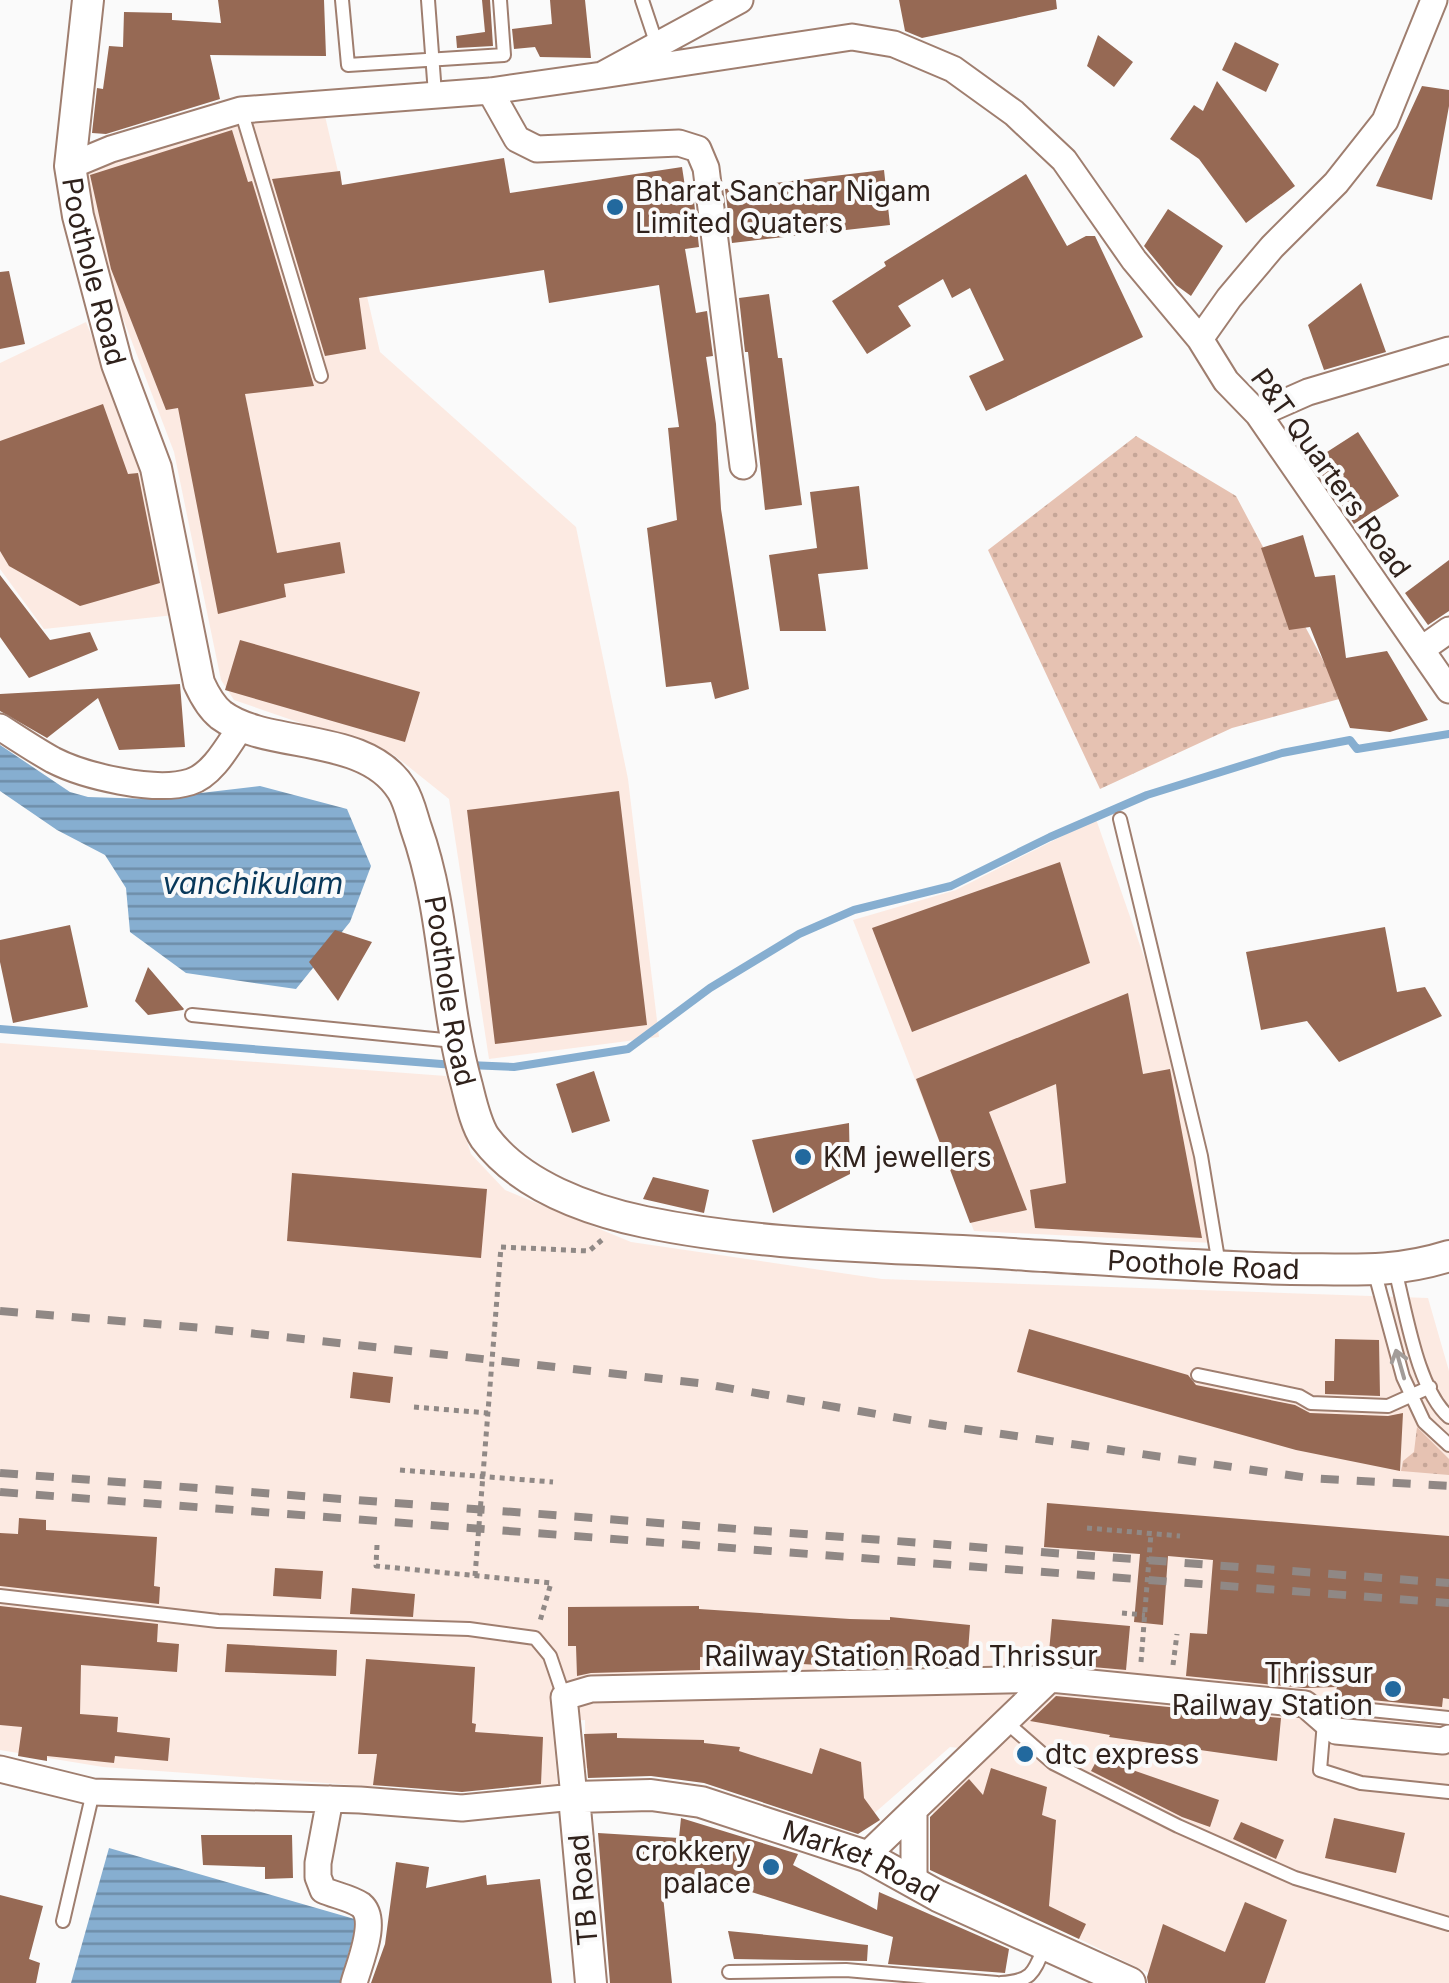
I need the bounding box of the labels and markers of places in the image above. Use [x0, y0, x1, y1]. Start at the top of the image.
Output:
place label: Bharat Sanchar Nigam Limited Quaters [635, 174, 931, 240]
marker: Bharat Sanchar Nigam Limited Quaters [604, 196, 626, 218]
place label: KM jewellers [823, 1140, 992, 1174]
marker: KM jewellers [792, 1146, 814, 1168]
place label: Thrissur Railway Station [1172, 1656, 1373, 1722]
marker: Thrissur Railway Station [1382, 1678, 1404, 1700]
place label: dtc express [1045, 1737, 1199, 1771]
marker: dtc express [1014, 1743, 1036, 1765]
place label: crokkery palace [635, 1834, 751, 1900]
marker: crokkery palace [760, 1856, 782, 1878]

